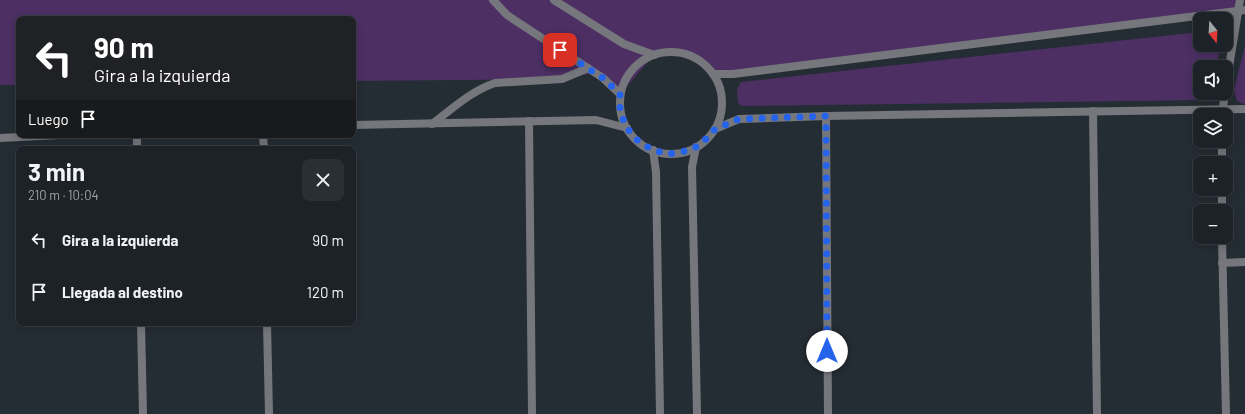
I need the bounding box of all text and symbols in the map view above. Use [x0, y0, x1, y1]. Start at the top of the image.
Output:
north arrow [1193, 12, 1233, 52]
map controls [1193, 12, 1233, 244]
text: 90 m [94, 30, 154, 64]
icon: left [28, 32, 80, 84]
pin [543, 33, 577, 67]
icon: arrive [549, 39, 571, 61]
button: sound [1193, 60, 1233, 100]
text: Gira a la izquierda [94, 64, 231, 86]
icon: arrive [77, 108, 99, 130]
button: layers [1193, 108, 1233, 148]
text: Luego [28, 110, 69, 128]
button: + [1193, 156, 1233, 196]
text: 3 min [28, 157, 85, 186]
button: close [302, 159, 344, 201]
text: 210 m · 10:04 [28, 187, 99, 203]
button: − [1193, 204, 1233, 244]
icon: left [28, 229, 50, 251]
text: Gira a la izquierda [62, 231, 178, 249]
text: 90 m [312, 231, 344, 249]
icon: arrive [28, 281, 50, 303]
text: Llegada al destino [62, 283, 183, 301]
text: 120 m [307, 283, 344, 301]
position arrow [806, 330, 848, 372]

